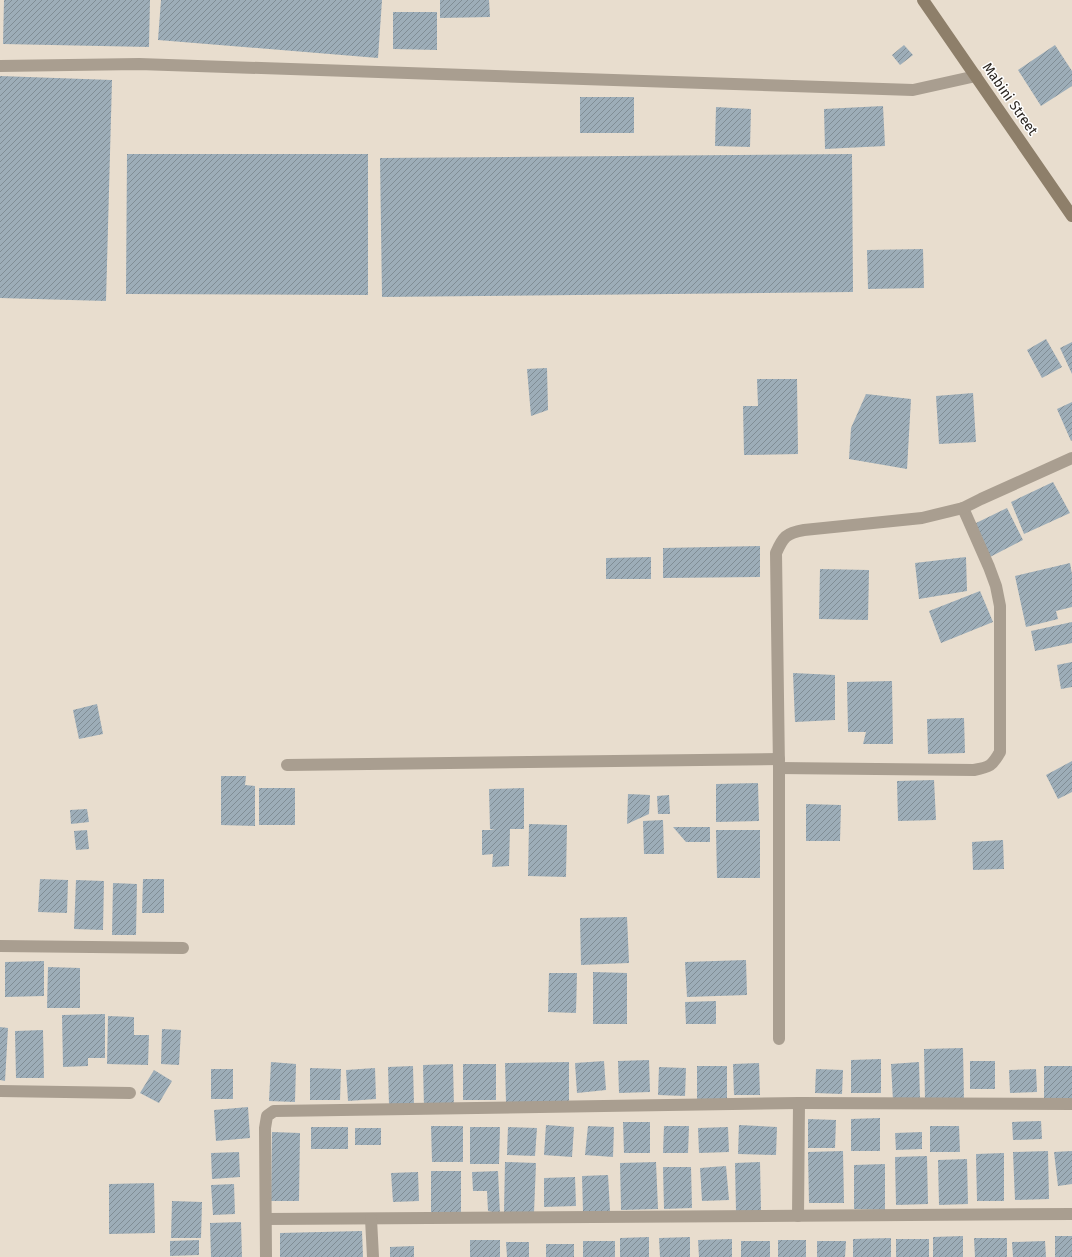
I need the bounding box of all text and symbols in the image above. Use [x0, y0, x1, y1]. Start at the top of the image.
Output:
street label: Mabini Street [979, 59, 1042, 139]

